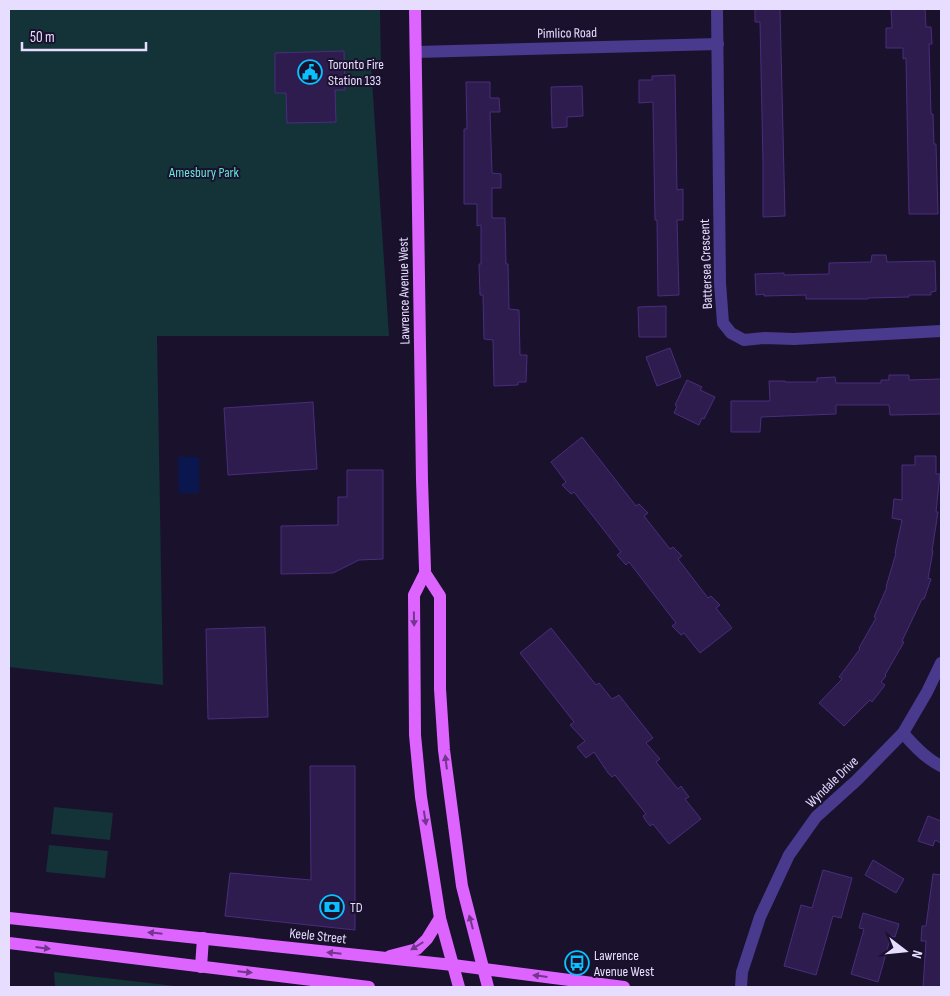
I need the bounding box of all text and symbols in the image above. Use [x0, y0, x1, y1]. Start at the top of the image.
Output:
scale bar [22, 20, 146, 52]
street label: Pimlico Road [537, 24, 597, 42]
text: 50 m [30, 28, 55, 47]
place label: Toronto Fire Station 133 [328, 56, 384, 89]
public building icon: Toronto Fire Station 133 [297, 59, 323, 85]
park label: Amesbury Park [168, 164, 240, 181]
street label: Battersea Crescent [696, 218, 716, 310]
street label: Lawrence Avenue West [395, 237, 413, 345]
one-way arrow [410, 611, 418, 627]
street label: Wyndale Drive [802, 753, 862, 811]
one-way arrow [442, 754, 450, 770]
one-way arrow [421, 810, 429, 826]
bank icon: TD [319, 894, 345, 920]
place label: TD [350, 899, 363, 916]
one-way arrow [467, 915, 475, 930]
street label: Keele Street [289, 925, 347, 947]
north arrow [880, 926, 930, 976]
one-way arrow [147, 929, 163, 937]
one-way arrow [410, 942, 424, 951]
one-way arrow [35, 944, 51, 952]
place label: Lawrence Avenue West [593, 947, 654, 980]
one-way arrow [326, 949, 342, 957]
text: N [908, 949, 926, 960]
bus stop icon: Lawrence Avenue West [564, 950, 590, 976]
one-way arrow [237, 968, 253, 976]
one-way arrow [532, 972, 548, 980]

